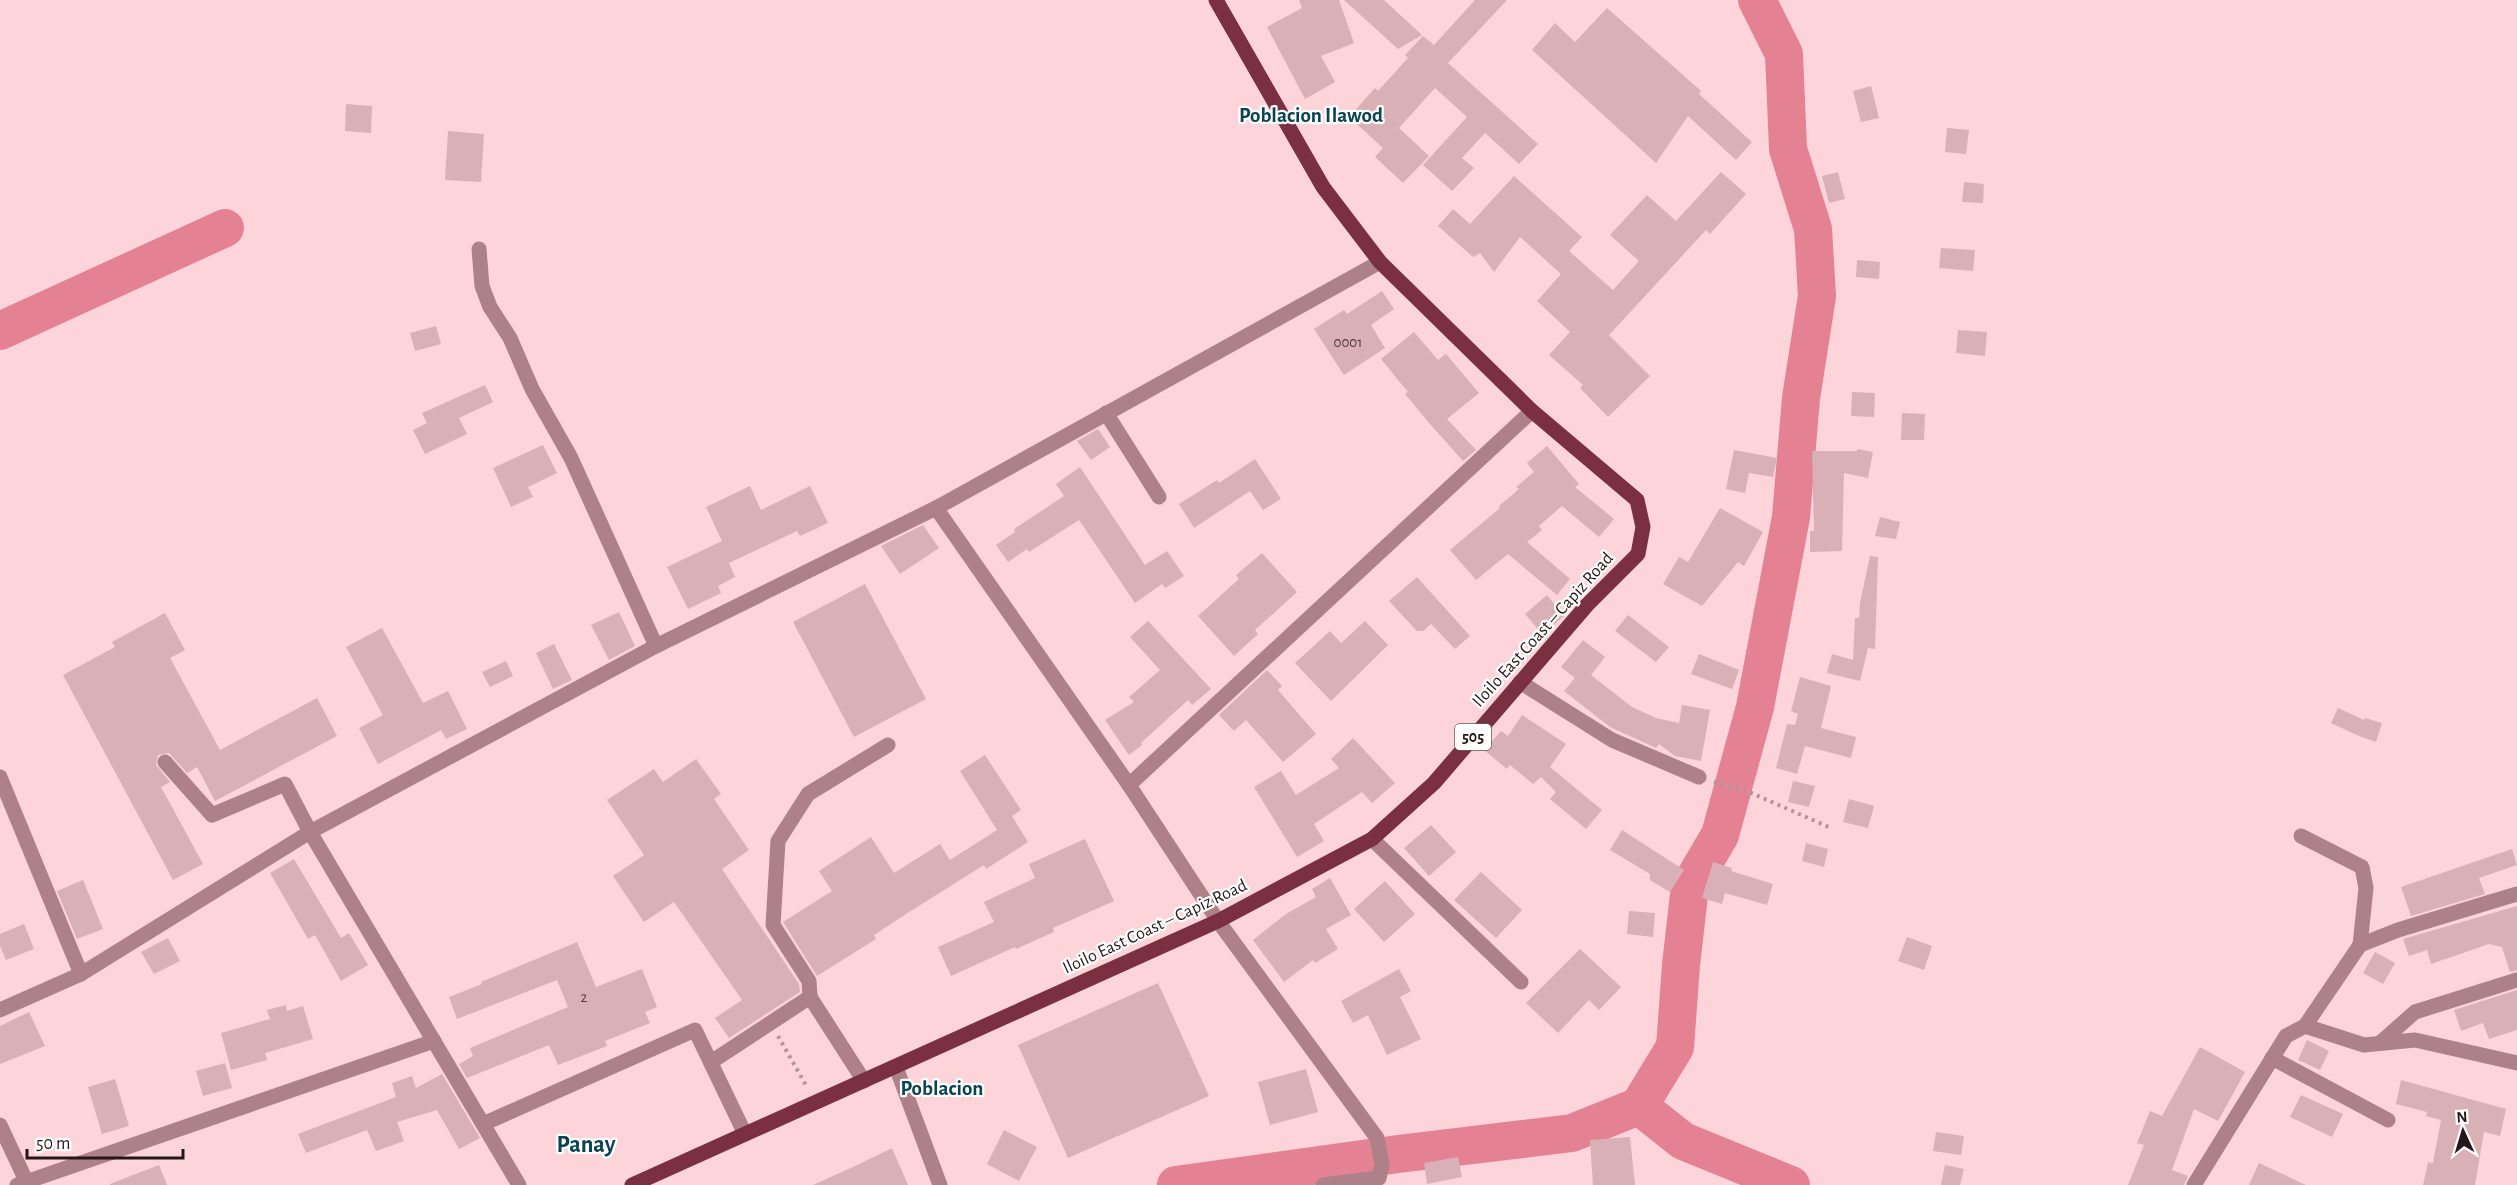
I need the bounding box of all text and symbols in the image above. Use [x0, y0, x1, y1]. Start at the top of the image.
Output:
district label: Poblacion Ilawod [1239, 105, 1383, 126]
house number: 0001 [1334, 335, 1362, 350]
street label: Iloilo East Coast – Capiz Road [1469, 549, 1617, 711]
road number: 505 [1455, 724, 1491, 750]
street label: Iloilo East Coast – Capiz Road [1060, 876, 1250, 978]
house number: 2 [581, 990, 588, 1005]
district label: Poblacion [901, 1078, 983, 1099]
north arrow [2433, 1101, 2493, 1161]
text: N [2456, 1109, 2468, 1125]
scale bar [27, 1122, 183, 1160]
district label: Panay [557, 1133, 616, 1157]
text: 50 m [36, 1135, 70, 1153]

